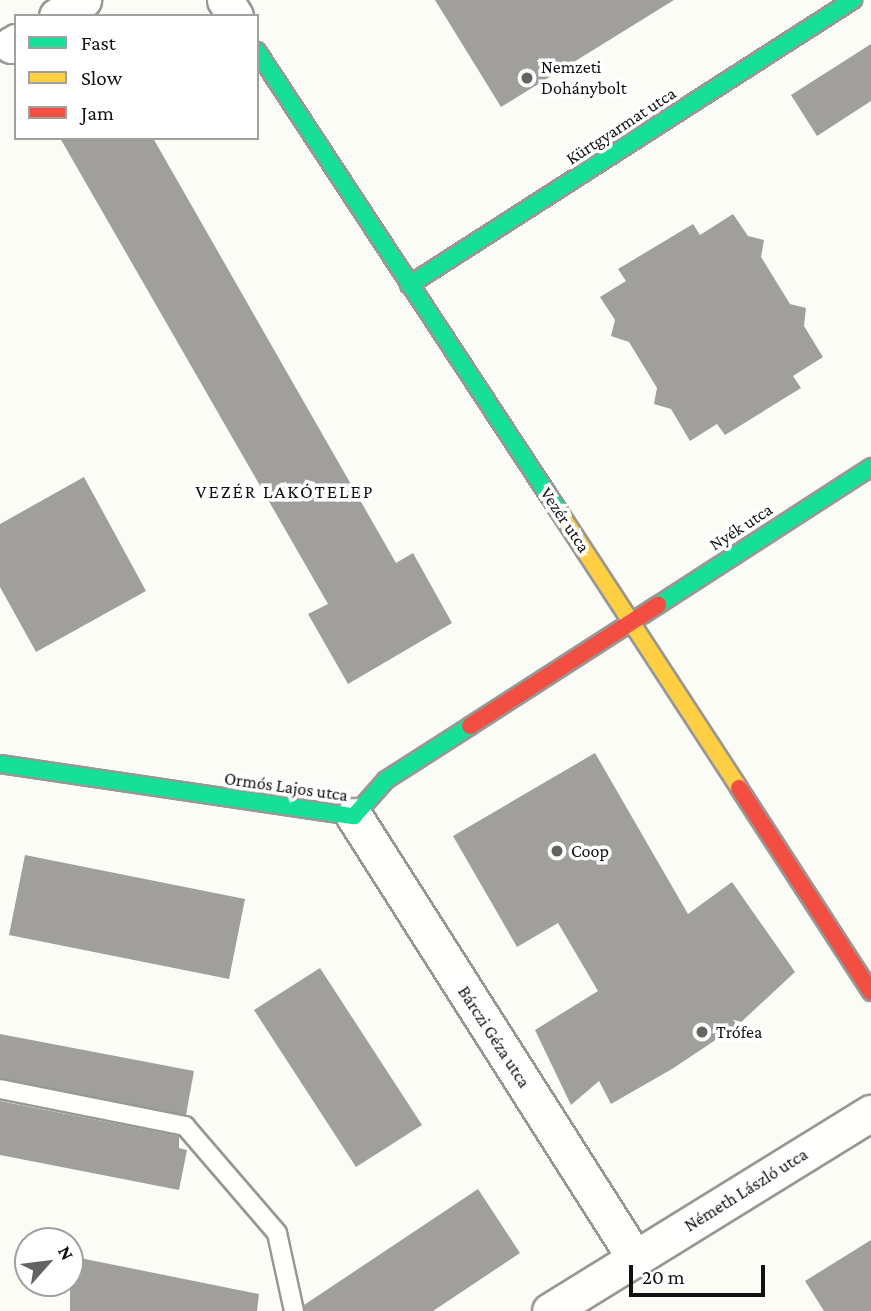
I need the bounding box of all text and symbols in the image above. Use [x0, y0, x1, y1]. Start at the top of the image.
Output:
legend [14, 14, 259, 140]
text: Fast [81, 31, 116, 55]
place label: Nemzeti Dohánybolt [541, 57, 627, 100]
text: Slow [81, 66, 122, 90]
marker: Nemzeti Dohánybolt [519, 70, 535, 86]
street label: Kürtgyarmat utca [562, 82, 680, 170]
text: Jam [81, 101, 114, 125]
district label: VEZÉR LAKÓTELEP [197, 481, 373, 503]
street label: Vezér utca [535, 483, 595, 557]
street label: Nyék utca [705, 499, 777, 555]
street label: Ormós Lajos utca [223, 768, 349, 806]
place label: Coop [571, 840, 609, 862]
marker: Coop [549, 843, 565, 859]
street label: Bárczi Géza utca [453, 982, 535, 1092]
place label: Trófea [716, 1021, 762, 1043]
marker: Trófea [694, 1024, 710, 1040]
street label: Németh László utca [680, 1143, 812, 1237]
north arrow [14, 1227, 84, 1297]
text: N [54, 1242, 79, 1263]
scale bar [633, 1252, 770, 1296]
text: 20 m [642, 1265, 685, 1289]

